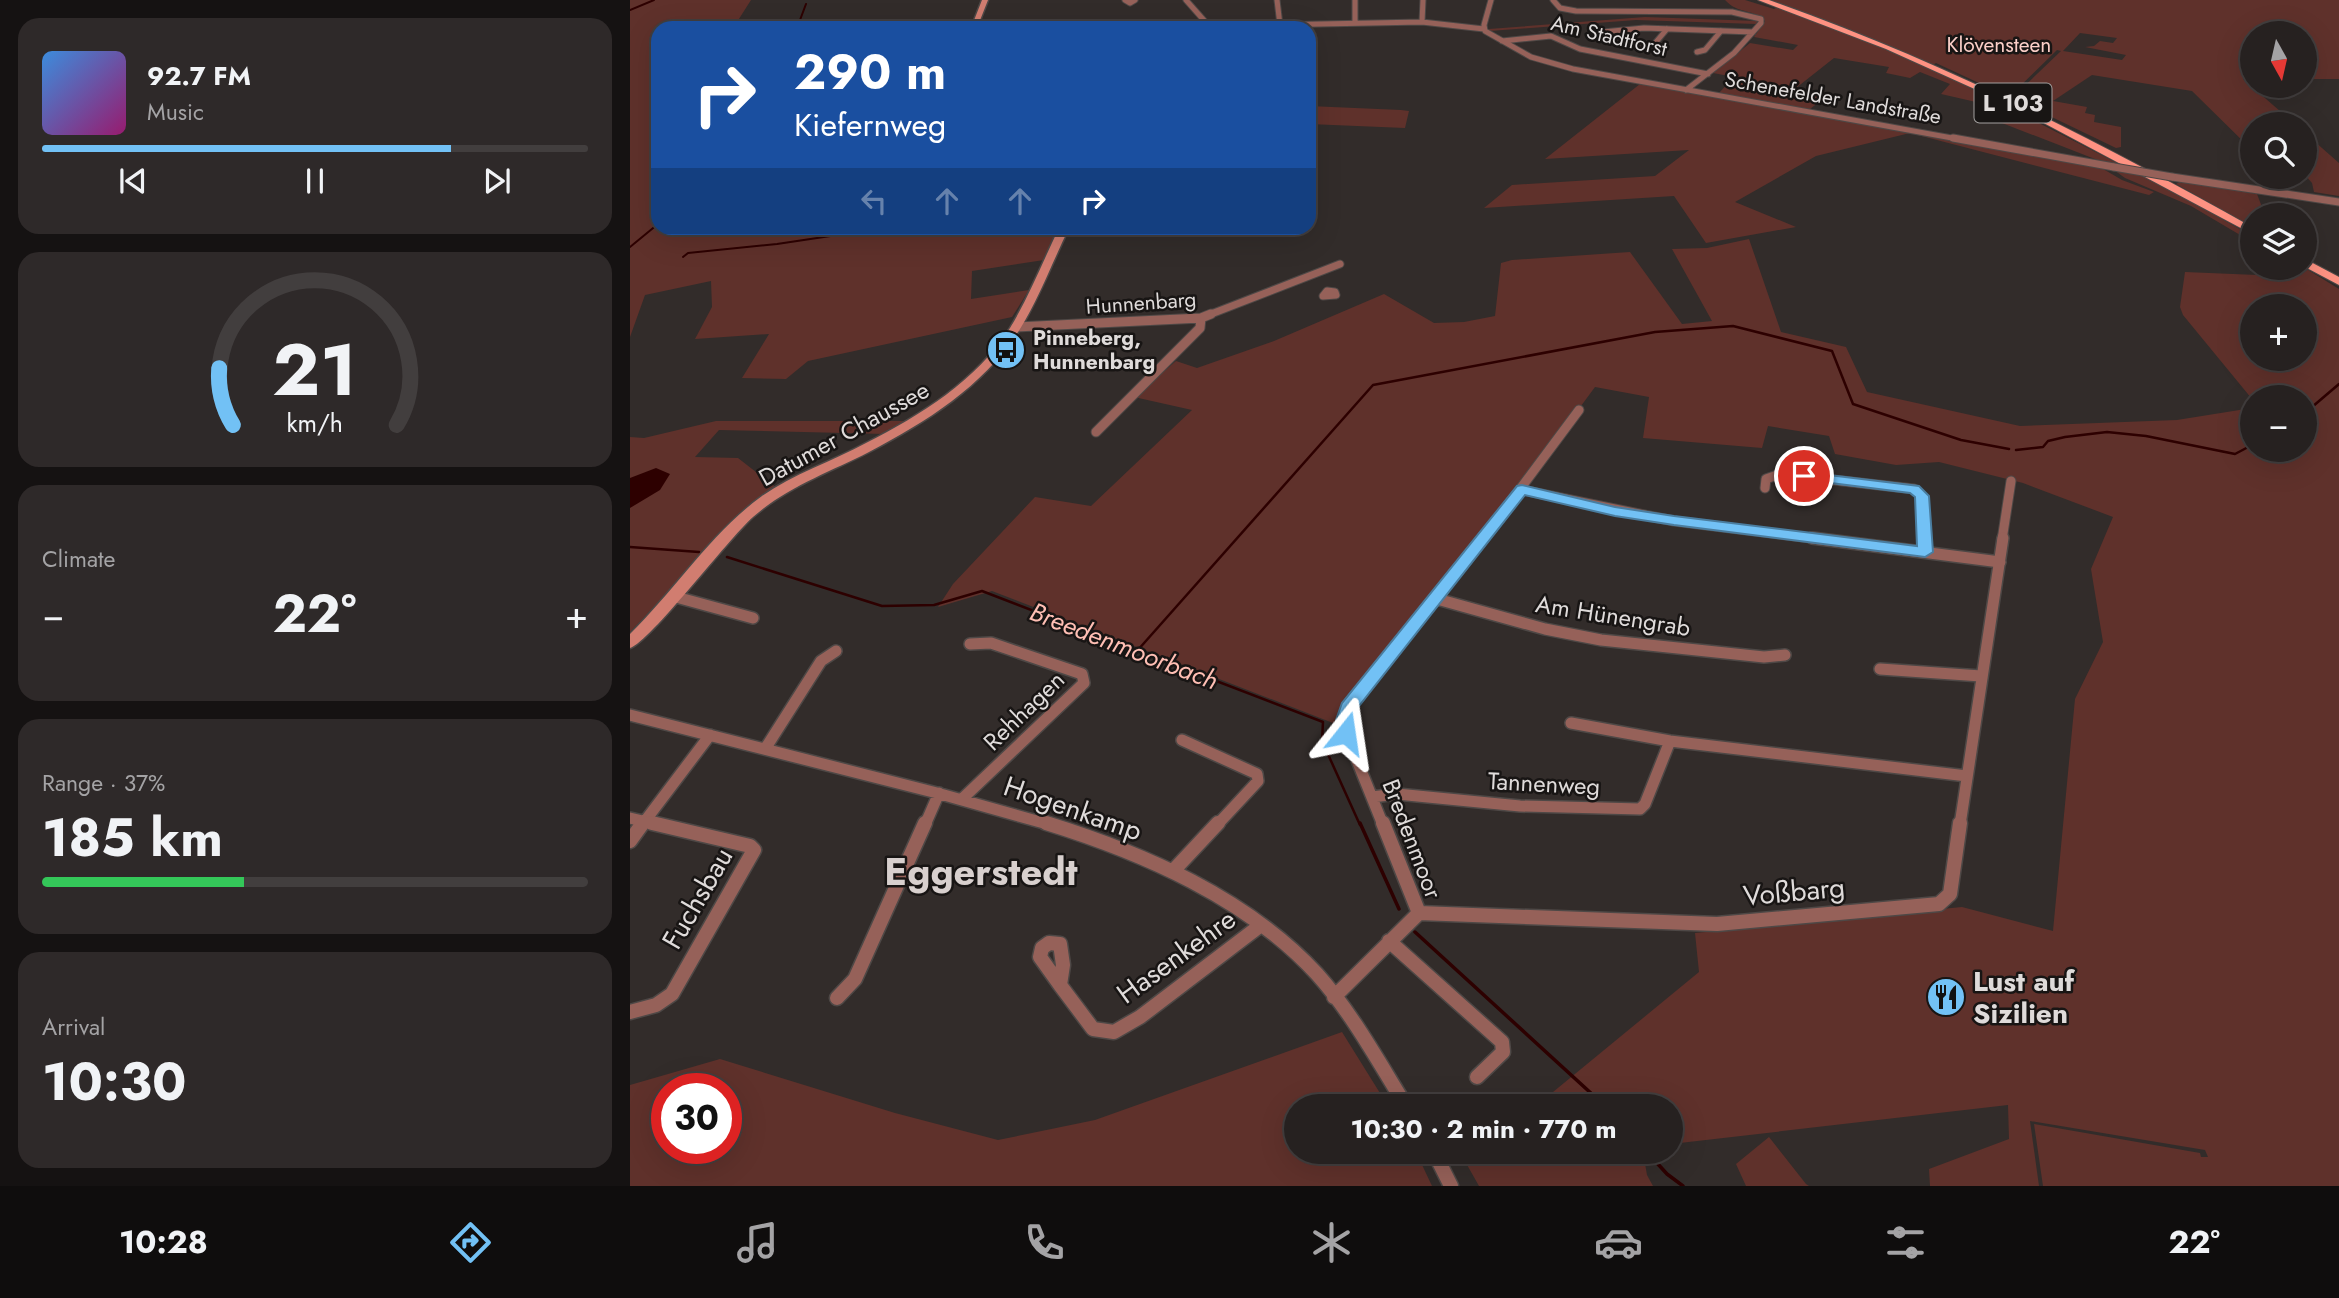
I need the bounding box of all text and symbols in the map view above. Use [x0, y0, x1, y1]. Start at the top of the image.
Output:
street label: Am Stadtforst [1548, 8, 1670, 64]
north arrow [2240, 21, 2317, 98]
map controls [2240, 21, 2317, 462]
park label: Klövensteen [1947, 30, 2051, 60]
text: 290 m [794, 37, 946, 107]
icon: right [679, 49, 770, 140]
text: 92.7 FM [147, 57, 251, 95]
street label: Schenefelder Landstraße [1722, 64, 1944, 132]
road number: L 103 [1974, 83, 2052, 122]
text: Music [147, 95, 204, 129]
text: Kiefernweg [794, 102, 946, 148]
button: search [2240, 112, 2317, 189]
icon: previous [114, 162, 152, 200]
icon: pause [296, 162, 334, 200]
icon: next [478, 162, 516, 200]
icon: left [855, 182, 893, 220]
icon: ahead [928, 182, 966, 220]
icon: ahead [1001, 182, 1039, 220]
icon: right [1074, 182, 1112, 220]
button: layers [2240, 203, 2317, 280]
street label: Hunnenbarg [1085, 284, 1197, 322]
button: + [2240, 294, 2317, 371]
text: 21 [273, 318, 357, 423]
place label: Pinneberg, Hunnenbarg [1033, 323, 1155, 377]
bus stop icon: Pinneberg, Hunnenbarg [985, 329, 1027, 371]
street label: Datumer Chaussee [752, 372, 935, 495]
button: − [2240, 385, 2317, 462]
text: km/h [287, 405, 343, 441]
pin [1774, 446, 1834, 506]
icon: arrive [1785, 457, 1823, 495]
text: Climate [42, 542, 115, 576]
text: 22° [273, 576, 356, 652]
street label: Am Hünengrab [1533, 586, 1693, 645]
text: − [42, 587, 64, 642]
text: + [565, 587, 588, 642]
water label: Breedenmoorbach [1024, 593, 1224, 699]
street label: Rehhagen [975, 663, 1072, 758]
position arrow [1309, 696, 1383, 770]
street label: Tannenweg [1487, 763, 1601, 804]
text: Range · 37% [42, 766, 165, 800]
street label: Hogenkamp [998, 766, 1148, 851]
street label: Bredenmoor [1374, 774, 1452, 904]
text: 185 km [42, 800, 223, 876]
street label: Fuchsbau [652, 840, 743, 957]
district label: Eggerstedt [884, 844, 1078, 899]
street label: Voßbarg [1741, 867, 1847, 916]
street label: Hasenkehre [1108, 899, 1244, 1014]
place label: Lust auf Sizilien [1973, 961, 2076, 1034]
restaurant icon: Lust auf Sizilien [1925, 976, 1967, 1018]
text: Arrival [42, 1010, 105, 1044]
text: 10:30 [42, 1044, 186, 1120]
speed limit sign: 30 [651, 1073, 742, 1164]
text: 10:30 · 2 min · 770 m [1350, 1110, 1617, 1148]
icon: directions [446, 1218, 495, 1267]
icon: music [733, 1218, 782, 1267]
icon: phone [1020, 1218, 1069, 1267]
icon: climate [1307, 1218, 1356, 1267]
icon: car [1594, 1218, 1643, 1267]
icon: filters [1881, 1218, 1930, 1267]
text: 10:28 [119, 1219, 208, 1265]
text: 22° [2168, 1219, 2220, 1265]

